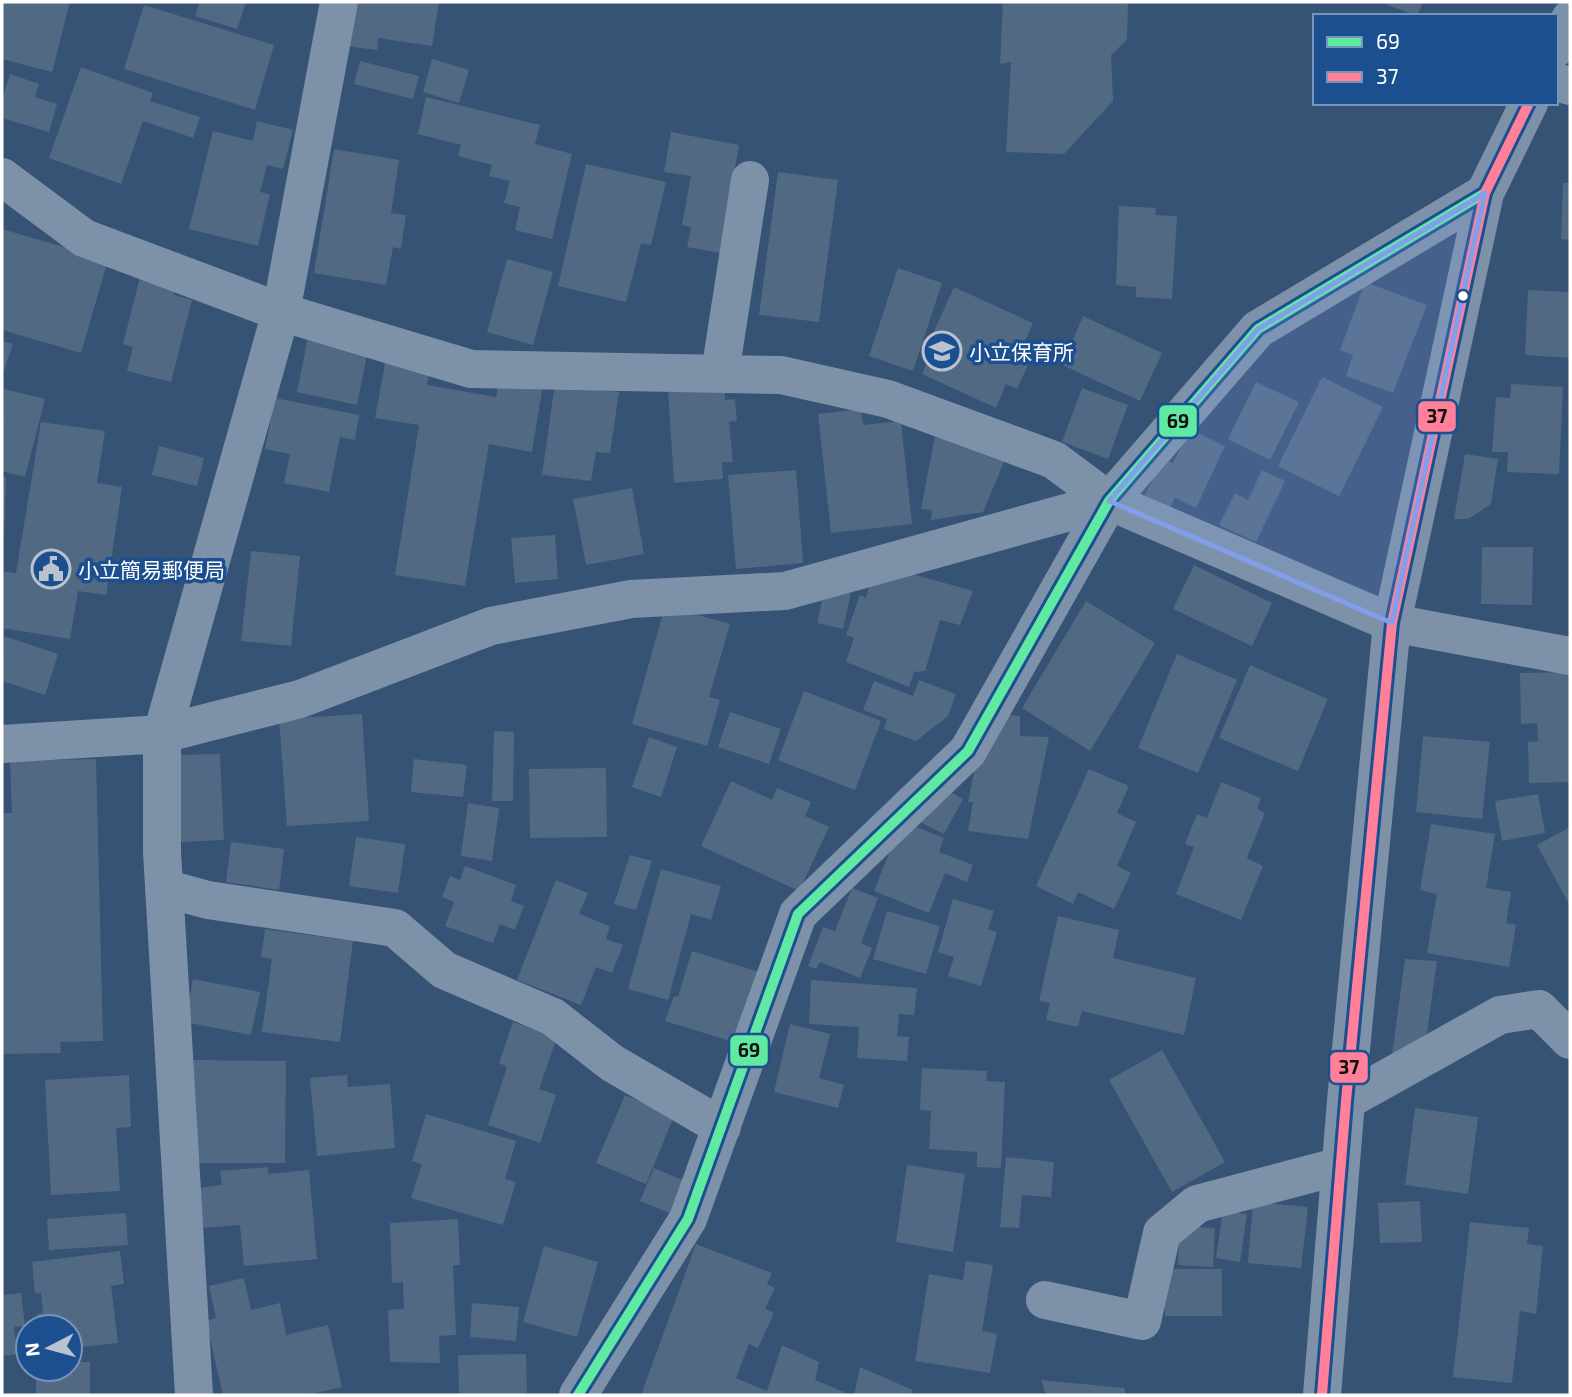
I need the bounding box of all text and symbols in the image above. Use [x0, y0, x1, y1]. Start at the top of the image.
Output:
legend [1313, 14, 1558, 105]
text: 69 [1376, 28, 1400, 53]
text: 37 [1376, 63, 1399, 88]
unlabelled marker [1456, 289, 1470, 303]
school or university icon: 小立保育所 [921, 330, 963, 372]
place label: 小立保育所 [969, 339, 1074, 364]
line badge: 37 [1417, 400, 1457, 433]
line badge: 69 [1158, 404, 1198, 438]
text: 37 [1427, 404, 1447, 427]
text: 69 [1167, 409, 1189, 432]
public building icon: 小立簡易郵便局 [30, 548, 72, 590]
place label: 小立簡易郵便局 [78, 557, 225, 582]
line badge: 69 [729, 1034, 769, 1067]
text: 69 [738, 1038, 760, 1061]
line badge: 37 [1329, 1051, 1369, 1084]
text: 37 [1339, 1055, 1359, 1078]
north arrow [14, 1313, 84, 1383]
text: N [19, 1342, 44, 1358]

